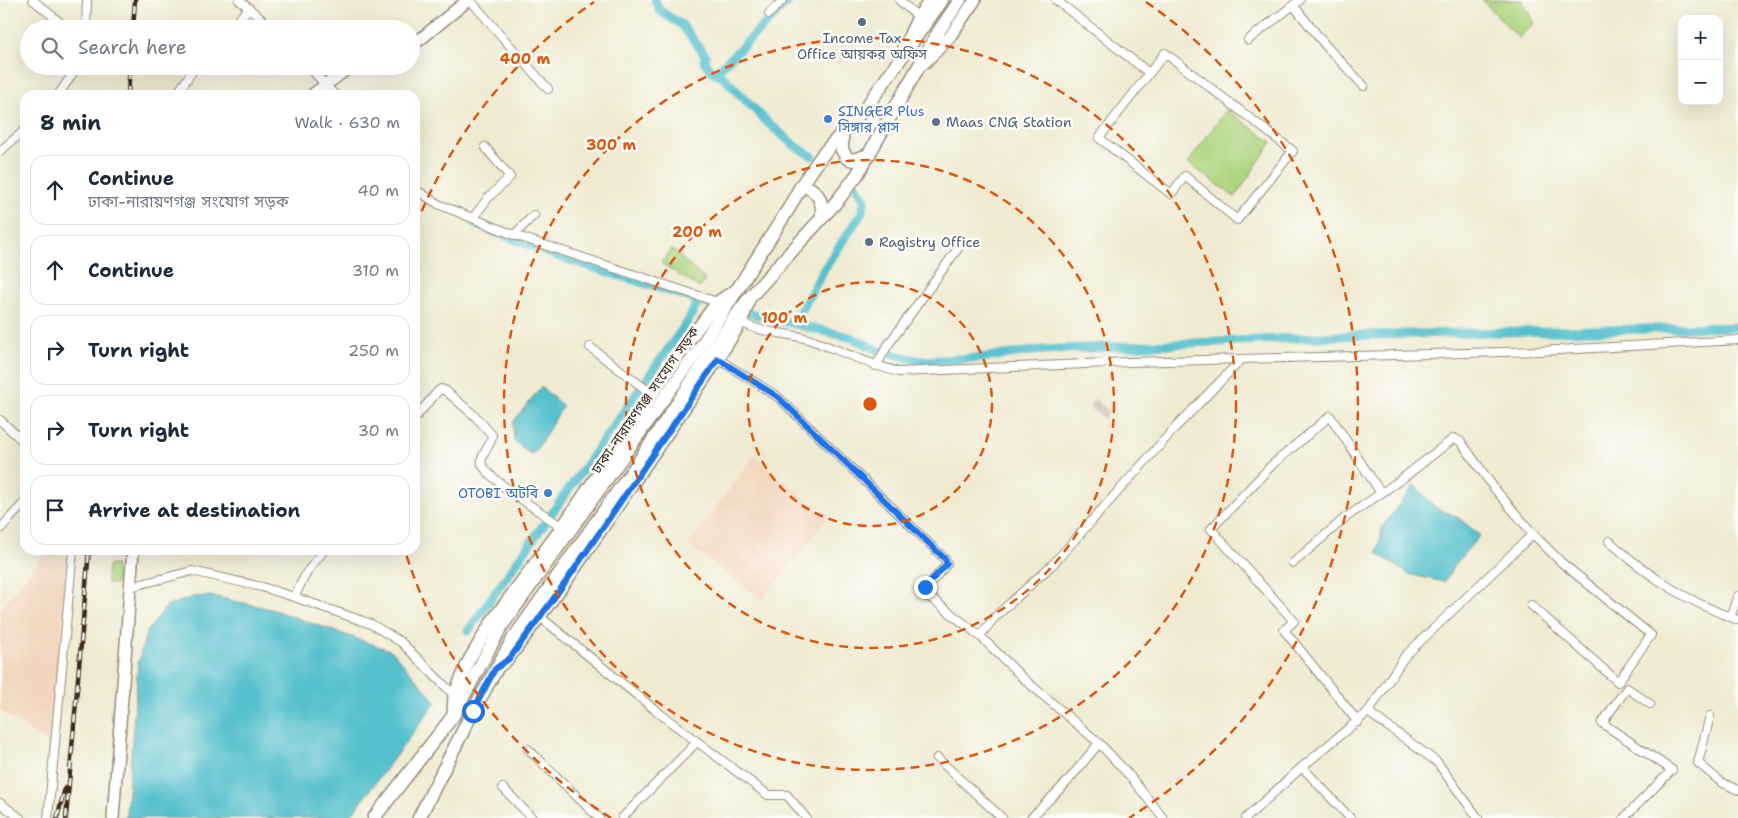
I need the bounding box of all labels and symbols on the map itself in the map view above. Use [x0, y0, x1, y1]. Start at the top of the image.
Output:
marker: Income Tax Office আয়কর অফিস [856, 16, 868, 28]
place label: Income Tax Office আয়কর অফিস [797, 29, 927, 63]
text: 400 m [500, 49, 550, 69]
place label: SINGER Plus সিঙ্গার প্লাস [837, 102, 925, 136]
marker: SINGER Plus সিঙ্গার প্লাস [822, 113, 834, 125]
place label: Maas CNG Station [946, 113, 1072, 131]
marker: Maas CNG Station [930, 116, 942, 128]
text: 300 m [586, 135, 636, 155]
text: 200 m [672, 222, 722, 242]
place label: Ragistry Office [879, 233, 980, 251]
marker: Ragistry Office [863, 236, 875, 248]
text: 100 m [761, 308, 807, 328]
street label: ঢাকা-নারায়ণগঞ্জ সংযোগ সড়ক [587, 322, 703, 478]
centre of rings [861, 395, 879, 413]
place label: OTOBI অটবি [458, 484, 539, 502]
marker: OTOBI অটবি [542, 487, 554, 499]
route end [914, 576, 937, 599]
route start [462, 700, 485, 723]

